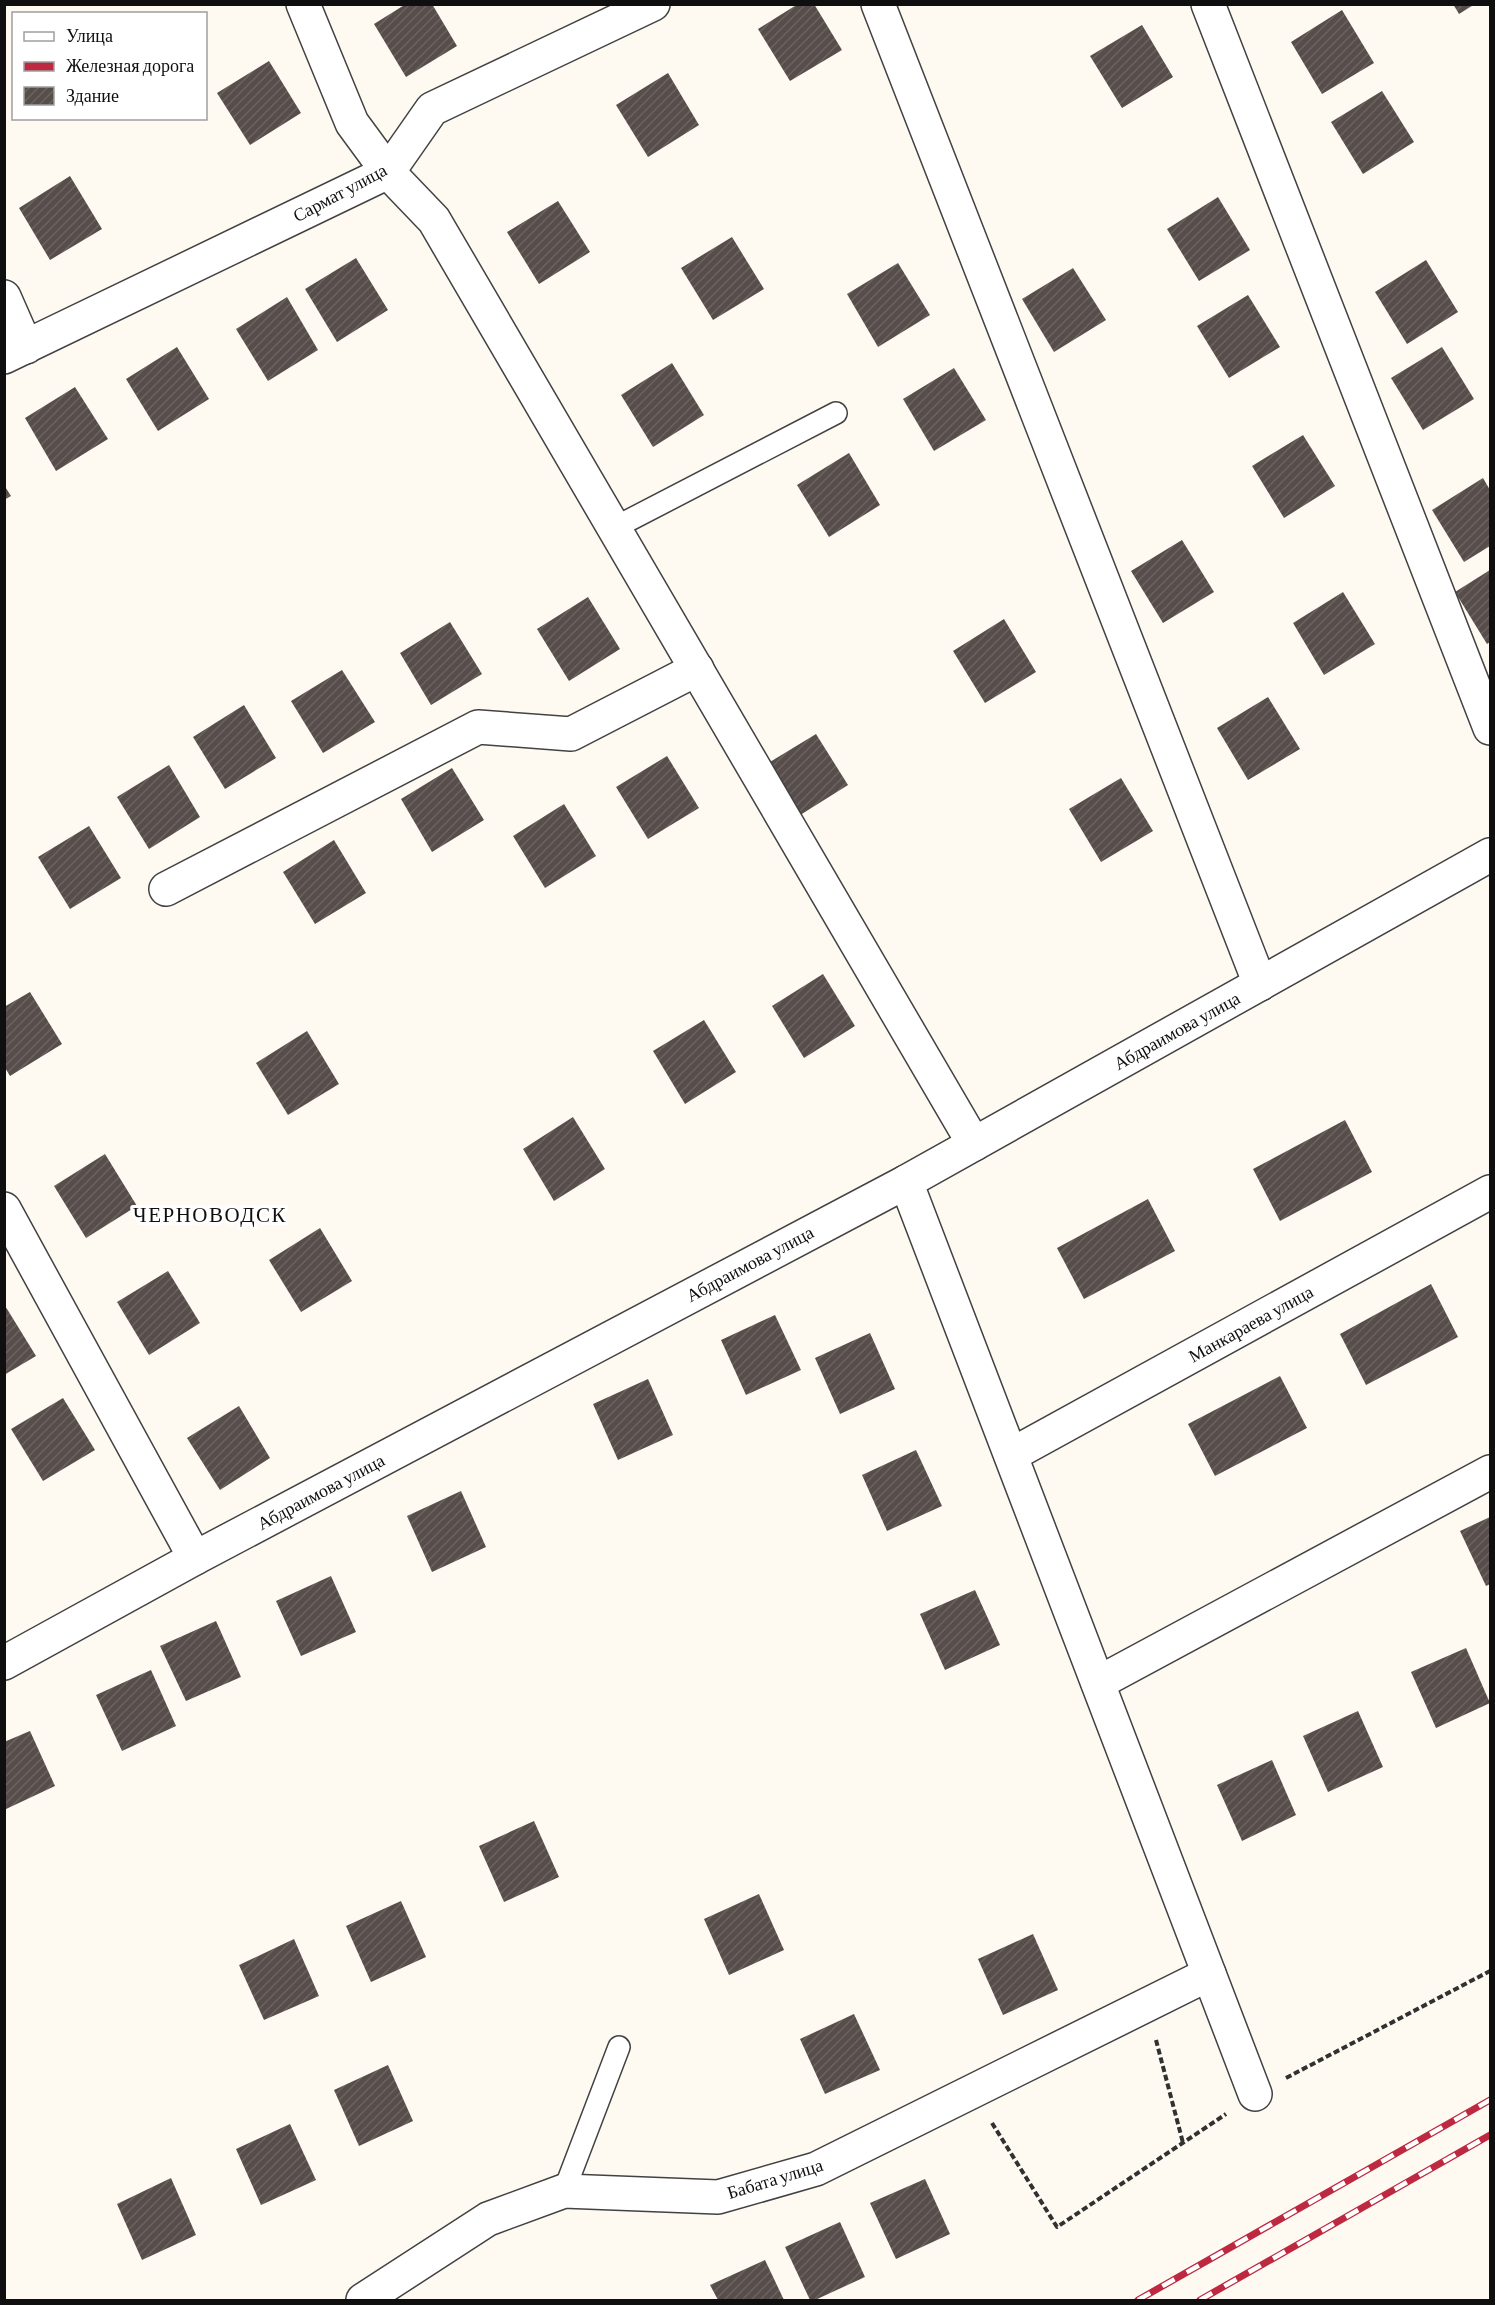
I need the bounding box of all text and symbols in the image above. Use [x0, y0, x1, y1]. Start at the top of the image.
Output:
legend [12, 12, 207, 120]
text: Улица [66, 26, 113, 46]
text: Железная дорога [66, 56, 194, 76]
text: Здание [66, 86, 119, 106]
street label: Сармат улица [290, 160, 390, 226]
street label: Абдраимова улица [1110, 988, 1244, 1074]
district label: ЧЕРНОВОДСК [133, 1203, 287, 1227]
street label: Абдраимова улица [683, 1222, 817, 1306]
street label: Манкараева улица [1185, 1282, 1317, 1366]
street label: Абдраимова улица [254, 1450, 388, 1534]
street label: Бабата улица [725, 2155, 825, 2203]

